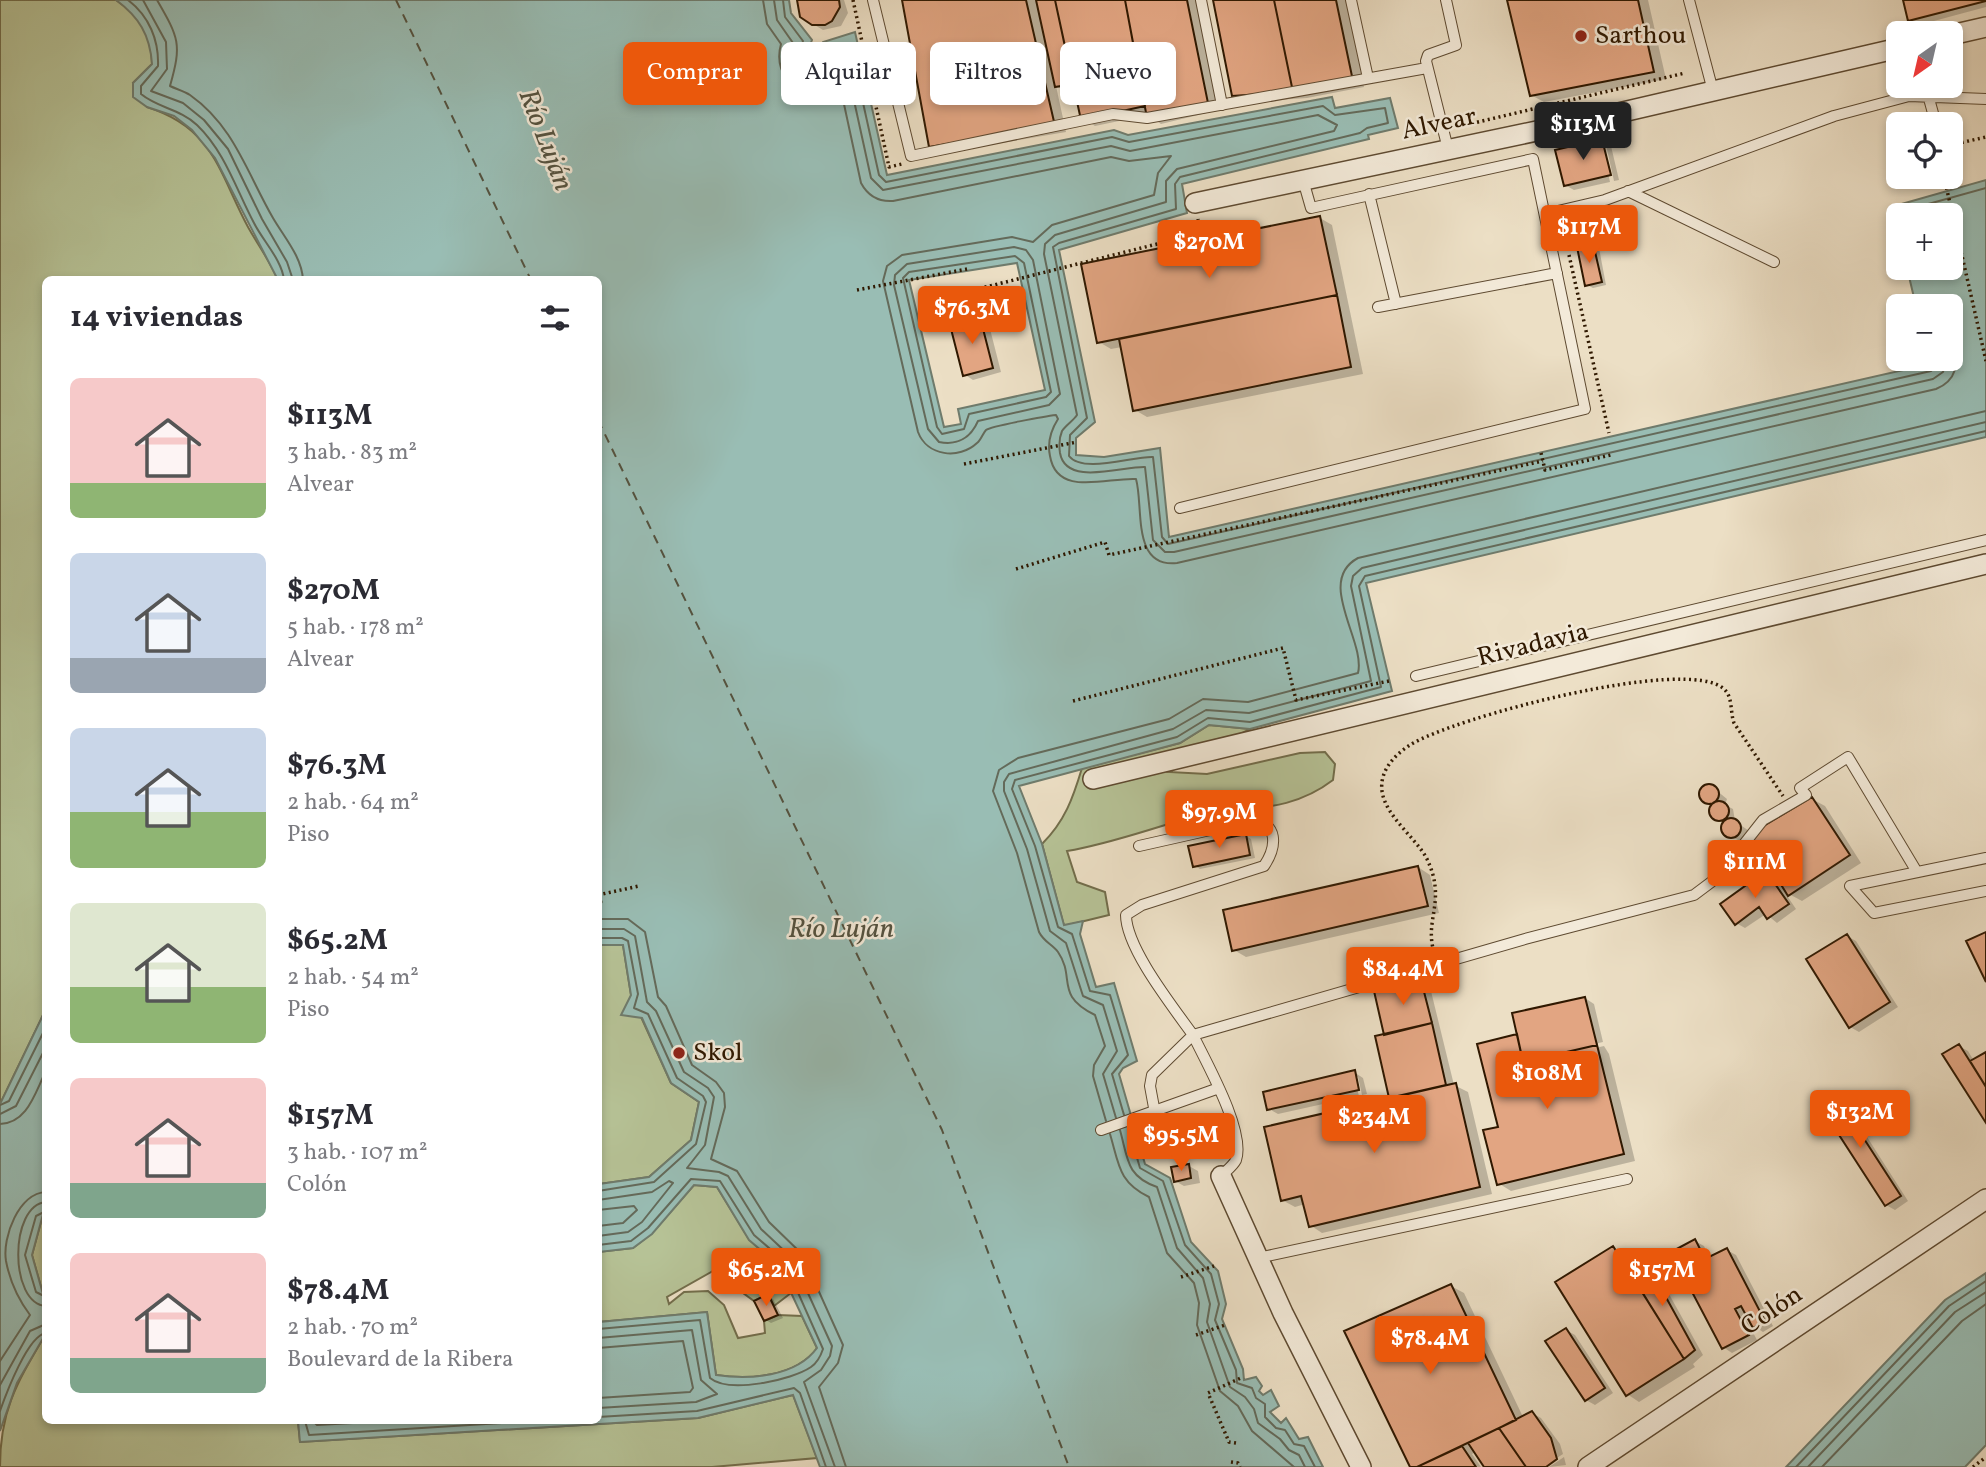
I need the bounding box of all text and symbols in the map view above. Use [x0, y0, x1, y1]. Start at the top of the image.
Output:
place label: Sarthou [1595, 18, 1686, 54]
north arrow [1886, 21, 1964, 98]
map controls [1886, 21, 1963, 371]
marker: Sarthou [1573, 28, 1589, 44]
chip: Comprar [623, 42, 767, 105]
chip: Alquilar [781, 42, 916, 105]
chip: Filtros [930, 42, 1046, 105]
chip: Nuevo [1060, 42, 1176, 105]
water label: Río Luján [508, 83, 582, 197]
street label: Alvear [1398, 99, 1480, 149]
pin: $113M [1534, 102, 1632, 162]
text: $113M [1550, 109, 1616, 141]
button: locate [1886, 112, 1963, 189]
button: + [1886, 203, 1963, 280]
pin: $117M [1540, 205, 1638, 265]
text: $117M [1557, 212, 1621, 244]
pin: $270M [1160, 220, 1258, 280]
text: $270M [1173, 227, 1245, 259]
pin: $76.3M [915, 286, 1029, 346]
text: $76.3M [934, 293, 1010, 325]
button: − [1886, 294, 1963, 371]
text: 14 viviendas [70, 297, 243, 339]
icon: filters [536, 299, 574, 337]
text: $113M [287, 395, 372, 437]
icon: home [126, 406, 210, 490]
text: 3 hab. · 83 m² [287, 437, 417, 469]
text: Alvear [287, 469, 354, 501]
text: $270M [287, 570, 380, 612]
icon: home [126, 581, 210, 665]
text: 5 hab. · 178 m² [287, 612, 424, 644]
street label: Rivadavia [1474, 614, 1592, 676]
text: Alvear [287, 644, 354, 676]
text: $76.3M [287, 745, 386, 787]
icon: home [126, 756, 210, 840]
text: 2 hab. · 64 m² [287, 787, 419, 819]
pin: $97.9M [1162, 790, 1276, 850]
text: $97.9M [1181, 797, 1257, 829]
text: Piso [287, 819, 329, 851]
pin: $111M [1706, 841, 1804, 900]
text: $111M [1724, 847, 1786, 879]
water label: Río Luján [788, 910, 894, 949]
text: $65.2M [287, 920, 388, 962]
icon: home [126, 931, 210, 1015]
pin: $84.4M [1346, 948, 1460, 1007]
text: $84.4M [1362, 954, 1444, 986]
text: 2 hab. · 54 m² [287, 962, 419, 994]
text: Piso [287, 994, 329, 1026]
place label: Skol [693, 1035, 742, 1071]
marker: Skol [671, 1045, 687, 1061]
pin: $108M [1498, 1052, 1596, 1111]
text: $108M [1511, 1058, 1583, 1090]
pin: $132M [1811, 1090, 1909, 1150]
text: $157M [287, 1095, 374, 1137]
pin: $234M [1325, 1096, 1423, 1155]
text: $132M [1826, 1097, 1894, 1129]
text: $234M [1338, 1102, 1410, 1134]
icon: home [126, 1106, 210, 1190]
pin: $95.5M [1124, 1114, 1238, 1173]
text: $95.5M [1143, 1120, 1219, 1152]
text: 3 hab. · 107 m² [287, 1137, 427, 1169]
text: Colón [287, 1169, 347, 1201]
pin: $65.2M [709, 1248, 823, 1308]
pin: $157M [1613, 1248, 1711, 1308]
text: $65.2M [727, 1255, 805, 1287]
text: $157M [1629, 1255, 1695, 1287]
text: $78.4M [287, 1270, 389, 1312]
street label: Colón [1734, 1277, 1810, 1345]
icon: home [126, 1281, 210, 1365]
text: 2 hab. · 70 m² [287, 1312, 418, 1344]
pin: $78.4M [1373, 1316, 1487, 1376]
text: $78.4M [1391, 1323, 1469, 1355]
text: Boulevard de la Ribera [287, 1344, 514, 1376]

